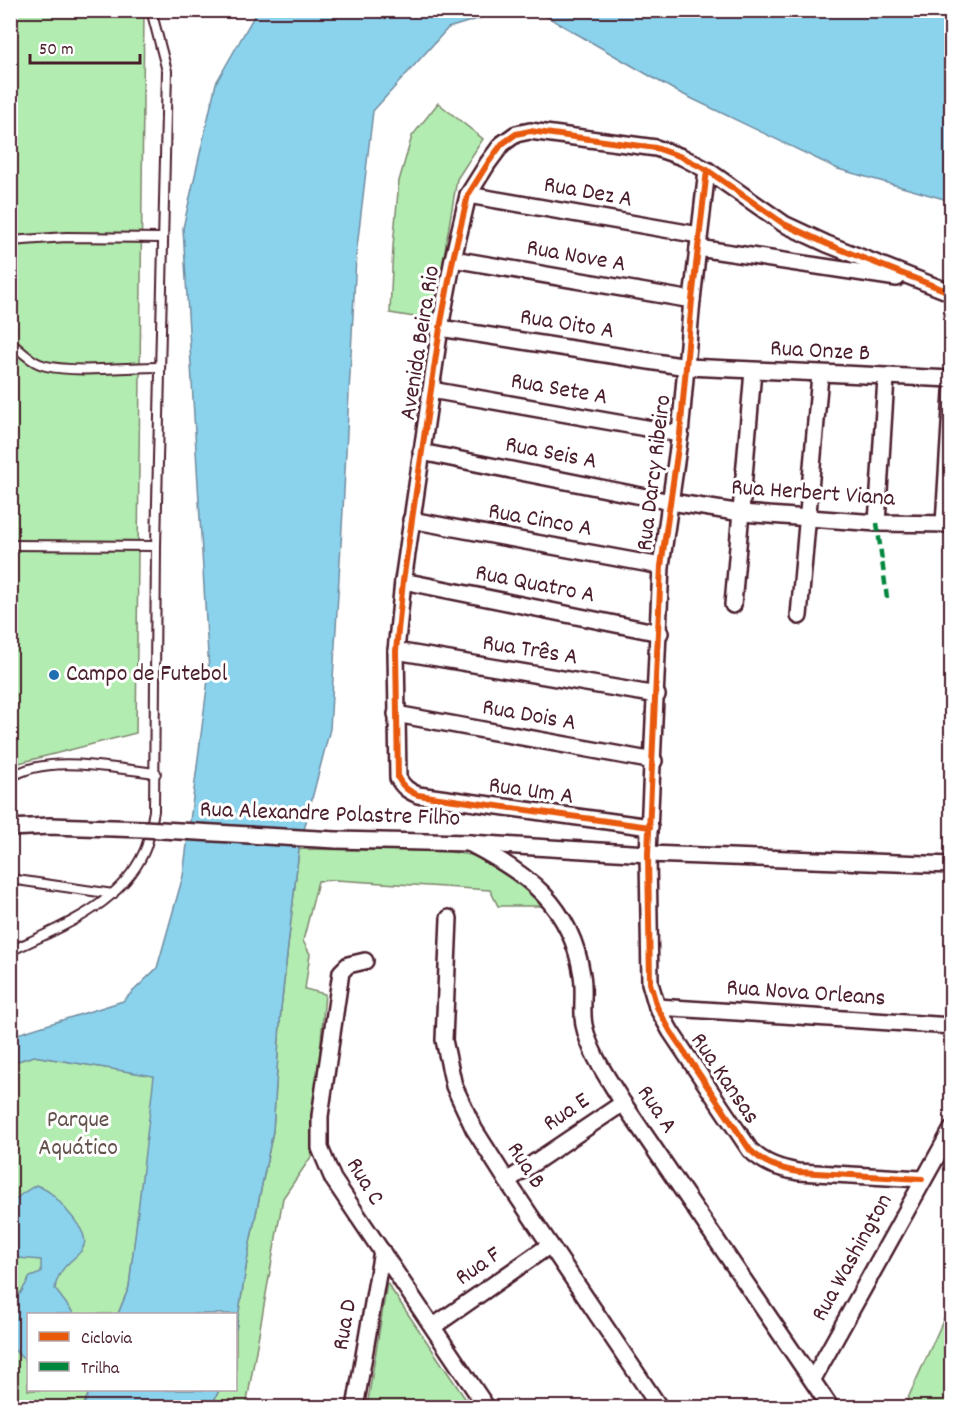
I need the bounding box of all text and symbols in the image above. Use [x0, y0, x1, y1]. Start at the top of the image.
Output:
scale bar [30, 27, 140, 65]
text: 50 m [39, 38, 74, 63]
street label: Rua Dez A [541, 168, 635, 218]
street label: Rua Nove A [524, 232, 628, 282]
street label: Avenida Beira Rio [392, 263, 450, 423]
street label: Rua Oito A [517, 301, 617, 349]
street label: Rua Onze B [769, 332, 871, 372]
street label: Rua Sete A [508, 365, 610, 415]
street label: Rua Darcy Ribeiro [629, 393, 681, 553]
street label: Rua Seis A [502, 428, 600, 480]
street label: Rua Herbert Viana [730, 471, 897, 517]
street label: Rua Cinco A [485, 495, 595, 547]
street label: Rua Quatro A [472, 557, 598, 613]
street label: Rua Três A [480, 627, 580, 675]
place label: Campo de Futebol [66, 658, 228, 692]
marker: Campo de Futebol [47, 668, 61, 682]
street label: Rua Dois A [479, 691, 579, 741]
street label: Rua Um A [486, 769, 576, 815]
street label: Rua Alexandre Polastre Filho [199, 793, 461, 837]
street label: Rua Nova Orleans [725, 971, 887, 1017]
street label: Rua Kansas [681, 1027, 767, 1131]
street label: Rua A [627, 1079, 685, 1141]
street label: Rua E [537, 1085, 597, 1141]
park label: Parque Aquático [38, 1104, 118, 1166]
street label: Rua B [497, 1136, 553, 1196]
street label: Rua C [336, 1152, 392, 1213]
street label: Rua Washington [804, 1188, 902, 1328]
street label: Rua F [449, 1239, 509, 1295]
street label: Rua D [325, 1297, 367, 1353]
legend [27, 1313, 237, 1391]
text: Ciclovia [81, 1327, 133, 1352]
text: Trilha [81, 1357, 120, 1382]

